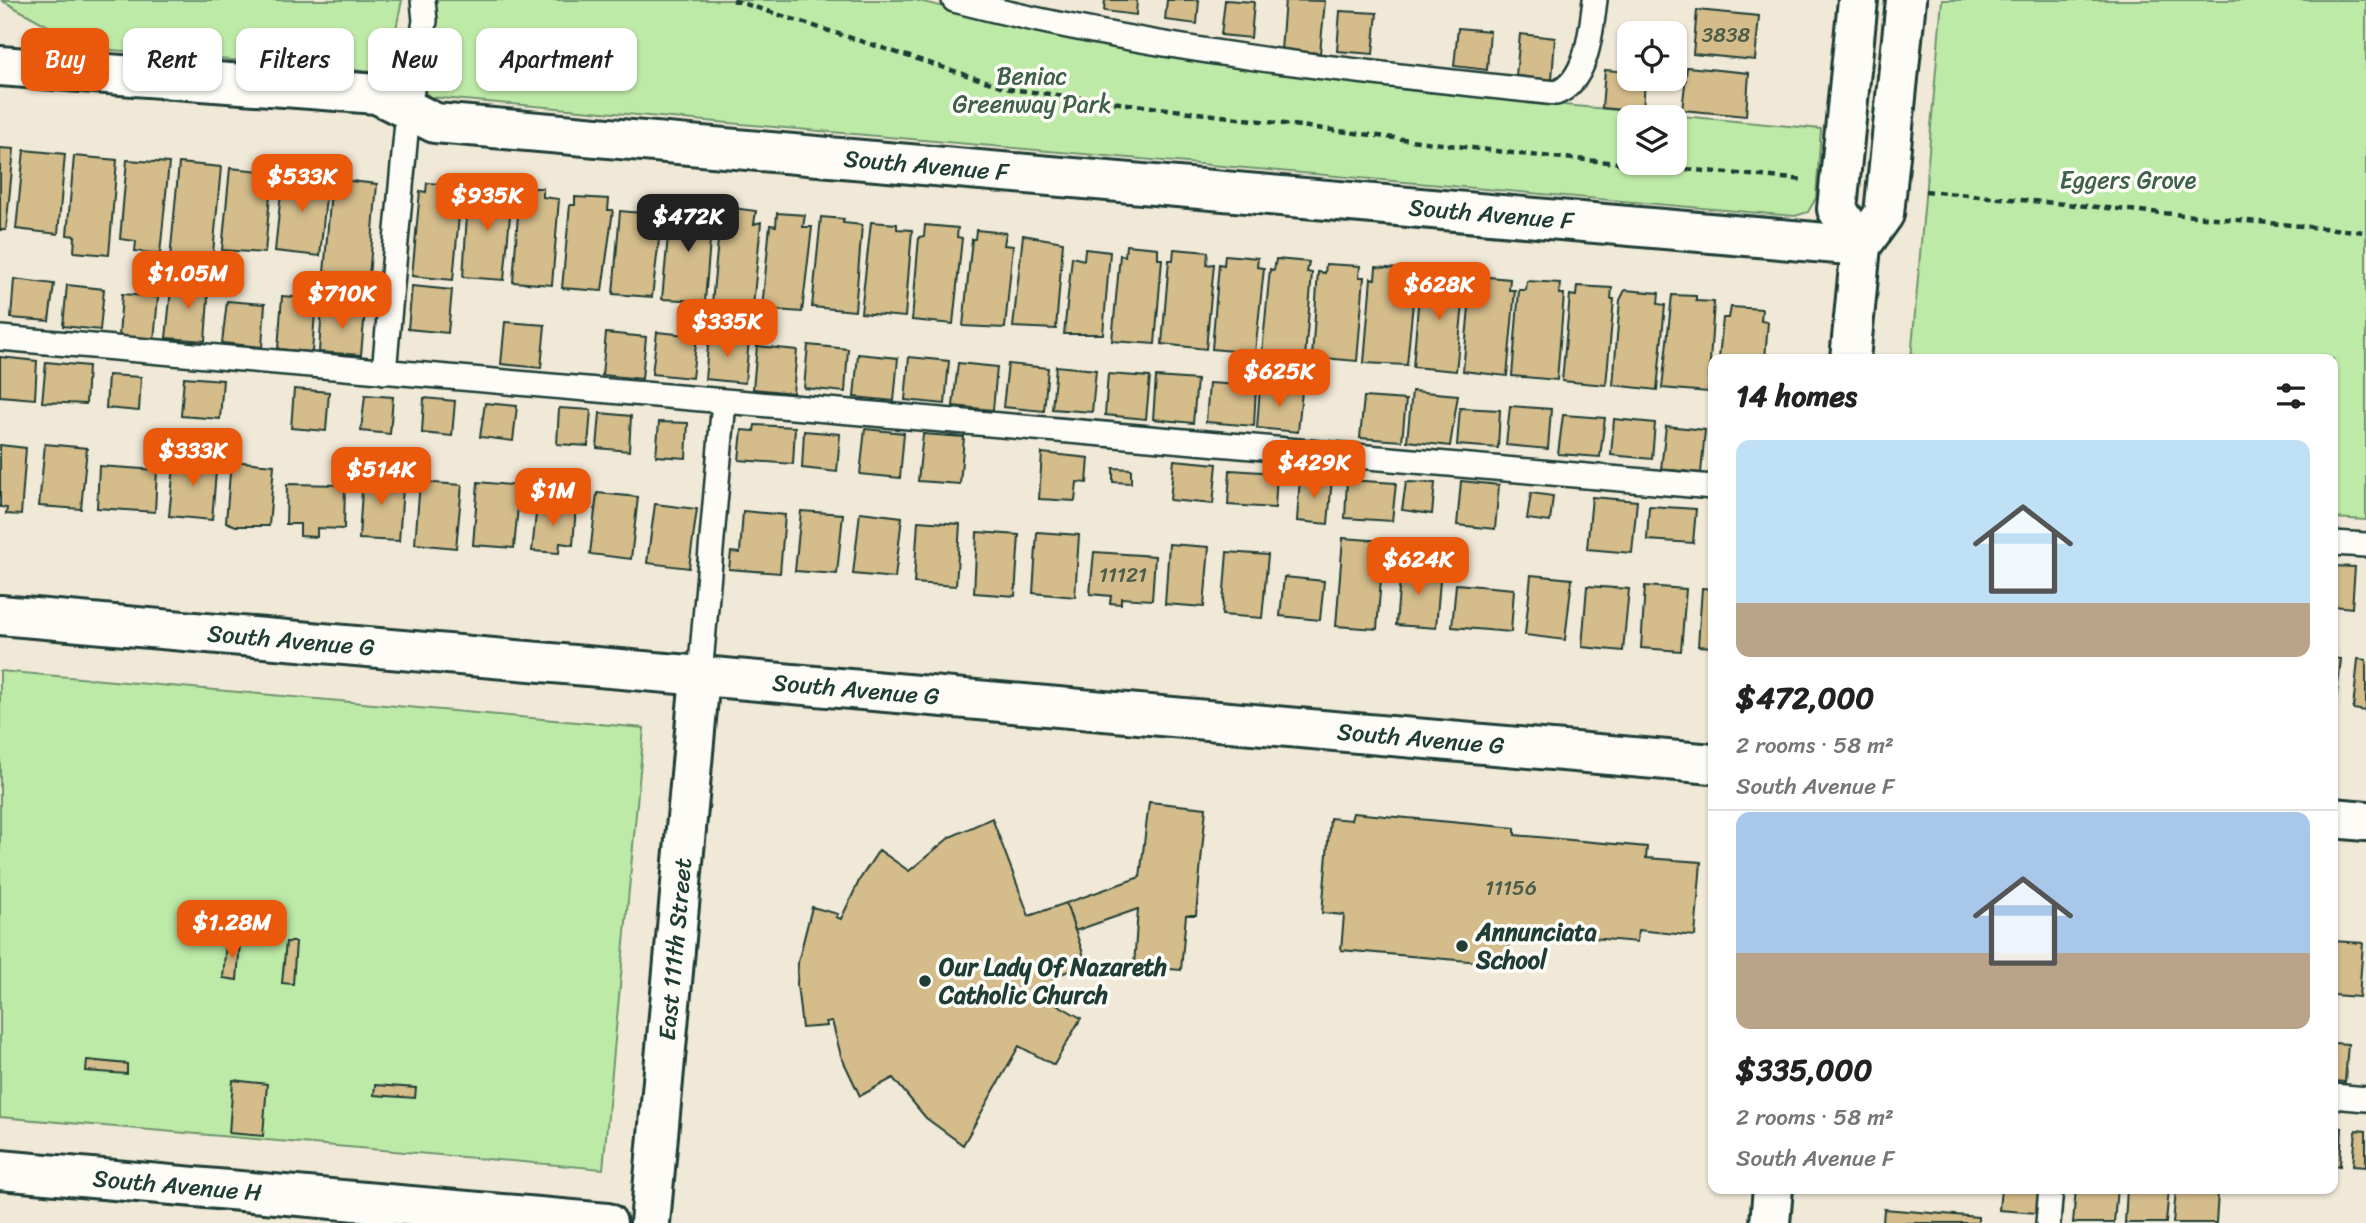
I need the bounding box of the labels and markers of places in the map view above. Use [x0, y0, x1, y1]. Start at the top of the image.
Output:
pin: $533K [253, 154, 351, 214]
pin: $935K [438, 174, 536, 233]
pin: $472K [639, 194, 737, 254]
pin: $1.05M [131, 252, 245, 311]
pin: $628K [1390, 262, 1488, 322]
pin: $710K [293, 272, 391, 331]
pin: $335K [678, 300, 776, 359]
pin: $625K [1230, 350, 1328, 409]
pin: $333K [144, 428, 242, 488]
pin: $429K [1265, 440, 1363, 500]
pin: $514K [332, 448, 430, 507]
pin: $1M [519, 468, 587, 528]
pin: $624K [1369, 538, 1467, 597]
pin: $1.28M [175, 900, 289, 960]
place label: Annunciata School [1475, 911, 1597, 981]
marker: Annunciata School [1454, 938, 1470, 954]
place label: Our Lady Of Nazareth Catholic Church [938, 946, 1167, 1016]
marker: Our Lady Of Nazareth Catholic Church [917, 973, 933, 989]

